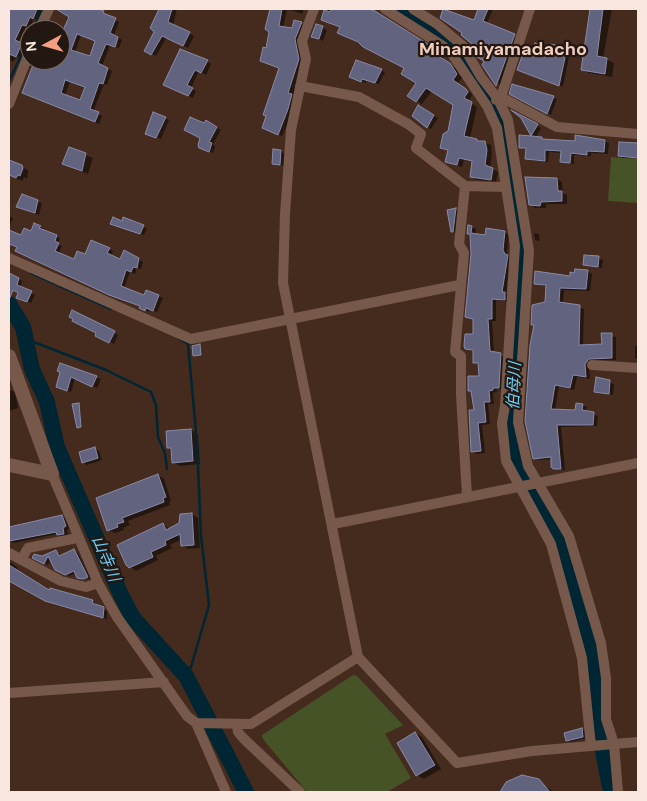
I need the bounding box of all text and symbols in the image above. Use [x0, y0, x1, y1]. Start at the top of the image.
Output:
north arrow [20, 20, 70, 70]
district label: Minamiyamadacho [419, 39, 587, 61]
text: N [22, 40, 41, 52]
water label: 伯母川 [504, 362, 526, 410]
water label: 山寺川 [87, 533, 123, 585]

